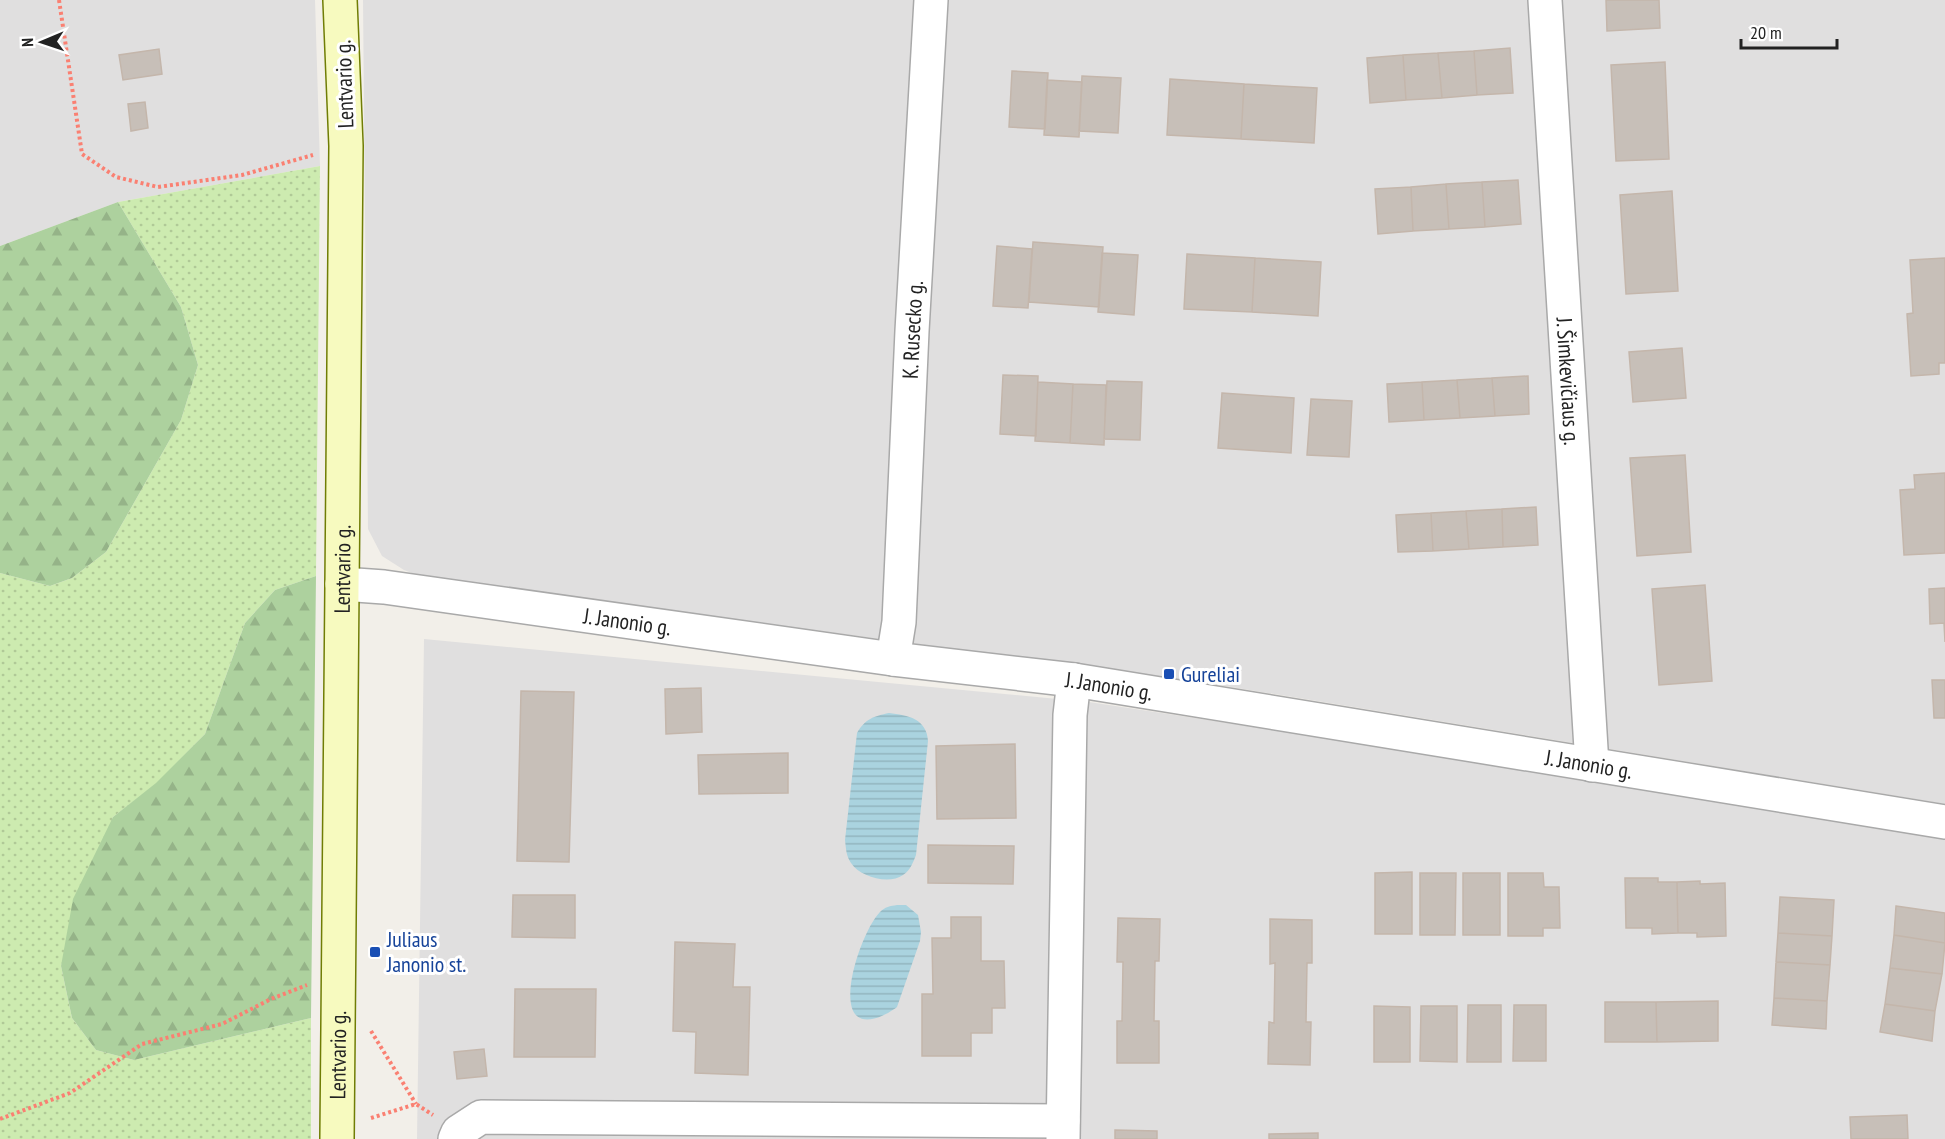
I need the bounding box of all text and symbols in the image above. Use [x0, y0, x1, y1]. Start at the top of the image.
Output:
north arrow [12, 12, 72, 72]
scale bar [1741, 12, 1837, 50]
text: 20 m [1750, 21, 1782, 44]
text: N [17, 38, 37, 47]
street label: Lentvario g. [328, 39, 360, 129]
street label: K. Rusecko g. [896, 280, 929, 379]
street label: J. Šimkevičiaus g. [1550, 316, 1586, 446]
street label: Lentvario g. [328, 524, 357, 613]
street label: J. Janonio g. [581, 601, 673, 641]
place label: Gureliai [1181, 660, 1240, 688]
street label: J. Janonio g. [1063, 665, 1155, 707]
marker: Gureliai [1162, 667, 1176, 681]
street label: J. Janonio g. [1542, 743, 1634, 785]
place label: Juliaus Janonio st. [386, 925, 466, 978]
marker: Juliaus Janonio st. [368, 945, 382, 959]
street label: Lentvario g. [323, 1010, 352, 1099]

